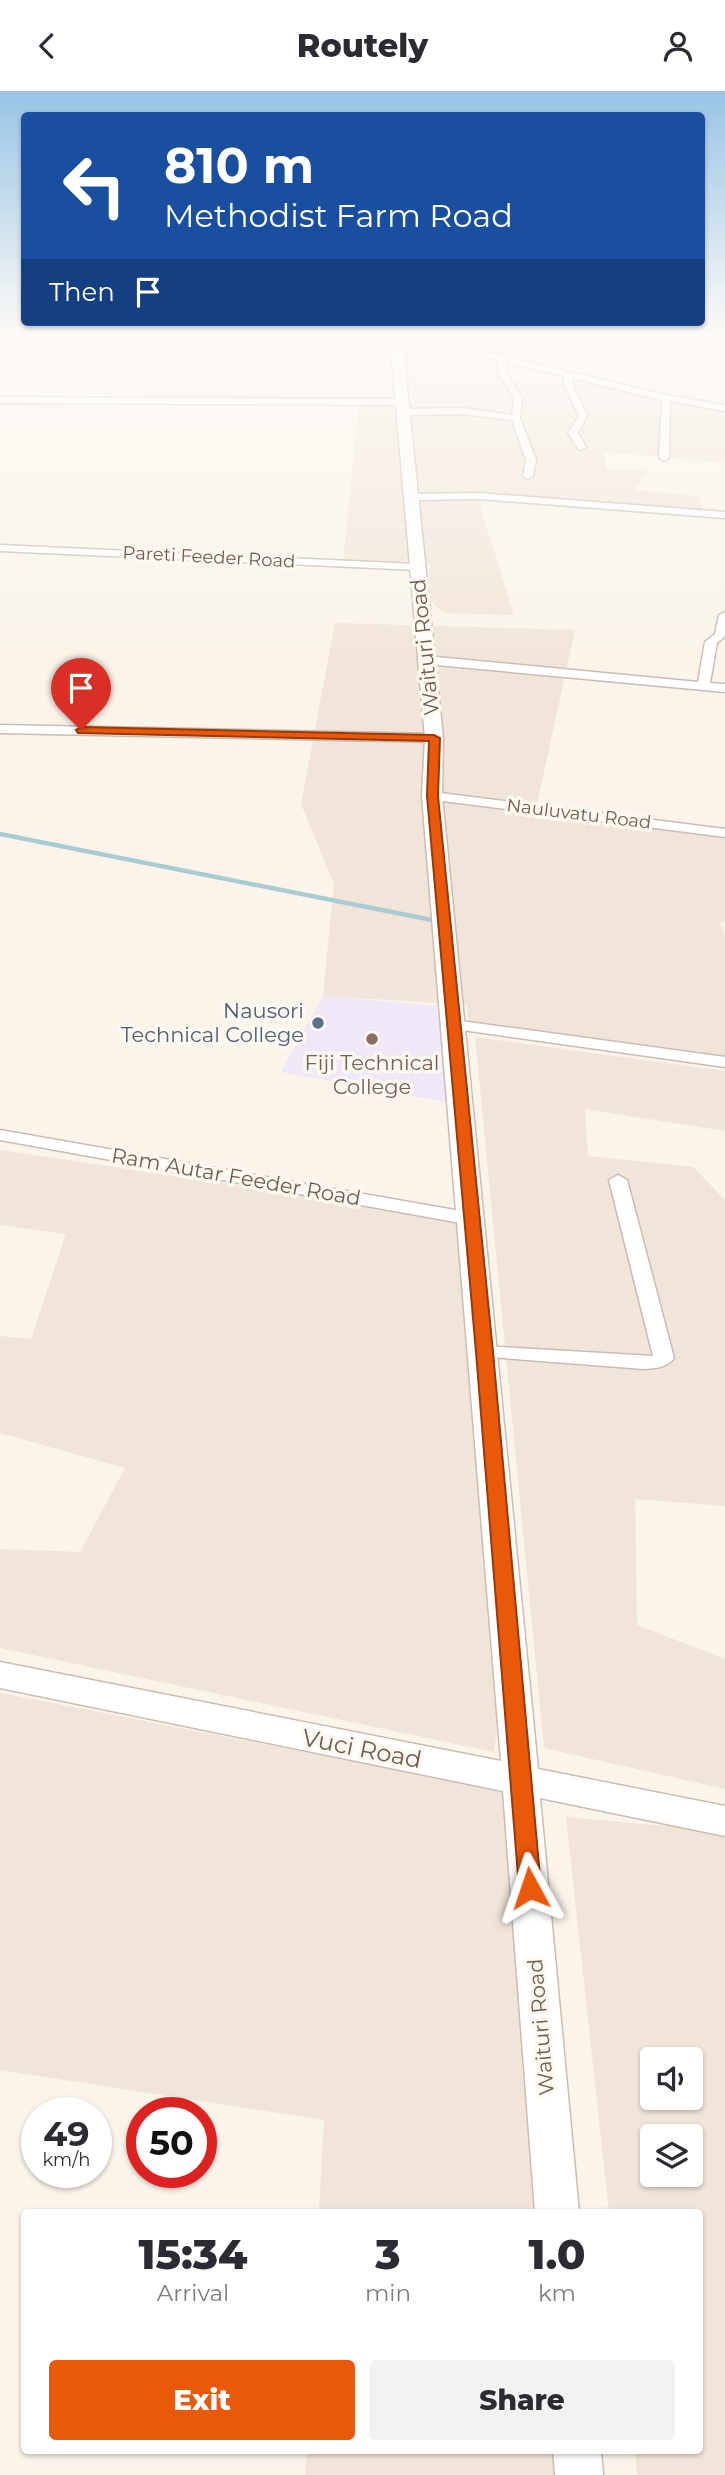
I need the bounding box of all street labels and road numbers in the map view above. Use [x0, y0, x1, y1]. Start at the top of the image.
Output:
street label: Pareti Feeder Road [122, 541, 296, 573]
street label: Waituri Road [405, 578, 444, 716]
street label: Nauluvatu Road [505, 794, 653, 834]
street label: Ram Autar Feeder Road [109, 1142, 363, 1211]
street label: Vuci Road [300, 1723, 424, 1774]
street label: Waituri Road [522, 1958, 559, 2096]

